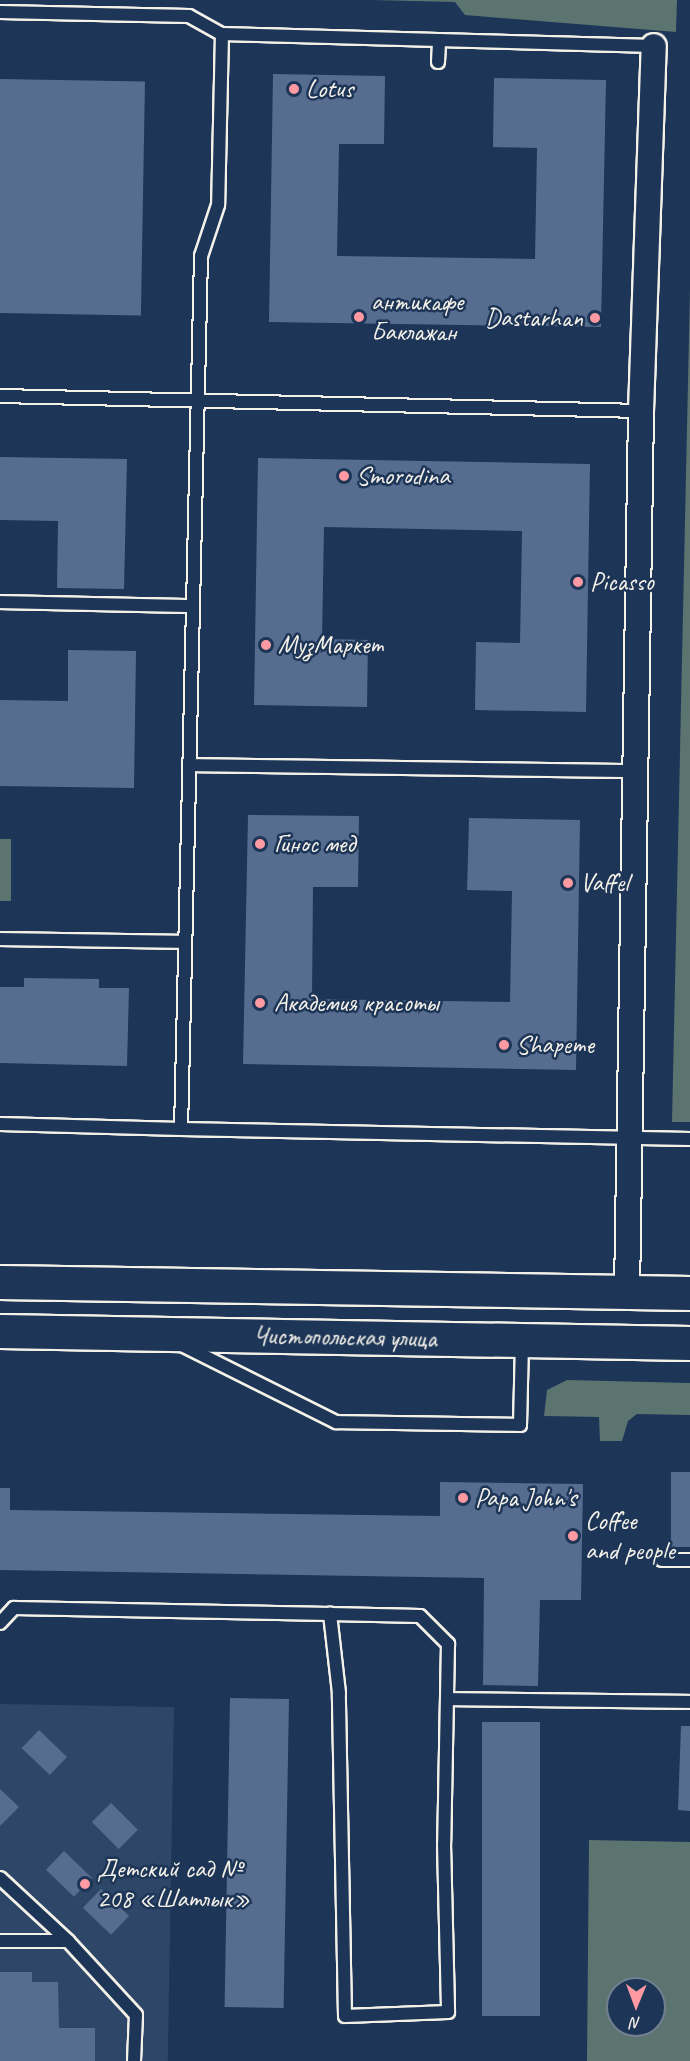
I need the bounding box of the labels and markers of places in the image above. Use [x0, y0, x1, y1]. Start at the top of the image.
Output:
place label: Lotus [306, 73, 353, 105]
marker: Lotus [287, 82, 301, 96]
place label: антикафе Баклажан [371, 286, 463, 348]
place label: Dastarhan [485, 302, 583, 334]
marker: антикафе Баклажан [352, 310, 366, 324]
marker: Dastarhan [588, 311, 602, 325]
place label: Smorodina [356, 460, 450, 492]
marker: Smorodina [337, 469, 351, 483]
place label: Picasso [590, 566, 654, 598]
marker: Picasso [571, 575, 585, 589]
place label: МузМаркет [278, 629, 383, 661]
marker: МузМаркет [259, 638, 273, 652]
place label: Гинос мед [274, 828, 354, 860]
marker: Гинос мед [251, 835, 269, 853]
place label: Vaffel [580, 867, 629, 899]
marker: Vaffel [561, 876, 575, 890]
place label: Академия красоты [274, 987, 440, 1019]
marker: Академия красоты [251, 994, 269, 1012]
place label: Shapeme [516, 1029, 594, 1061]
marker: Shapeme [497, 1038, 511, 1052]
place label: Papa John's [475, 1482, 576, 1514]
marker: Papa John's [456, 1491, 470, 1505]
place label: Coffee and people [585, 1505, 675, 1566]
marker: Coffee and people [566, 1529, 580, 1543]
place label: Детский сад № 208 «Шатлык» [97, 1853, 250, 1914]
marker: Детский сад № 208 «Шатлык» [78, 1877, 92, 1891]

